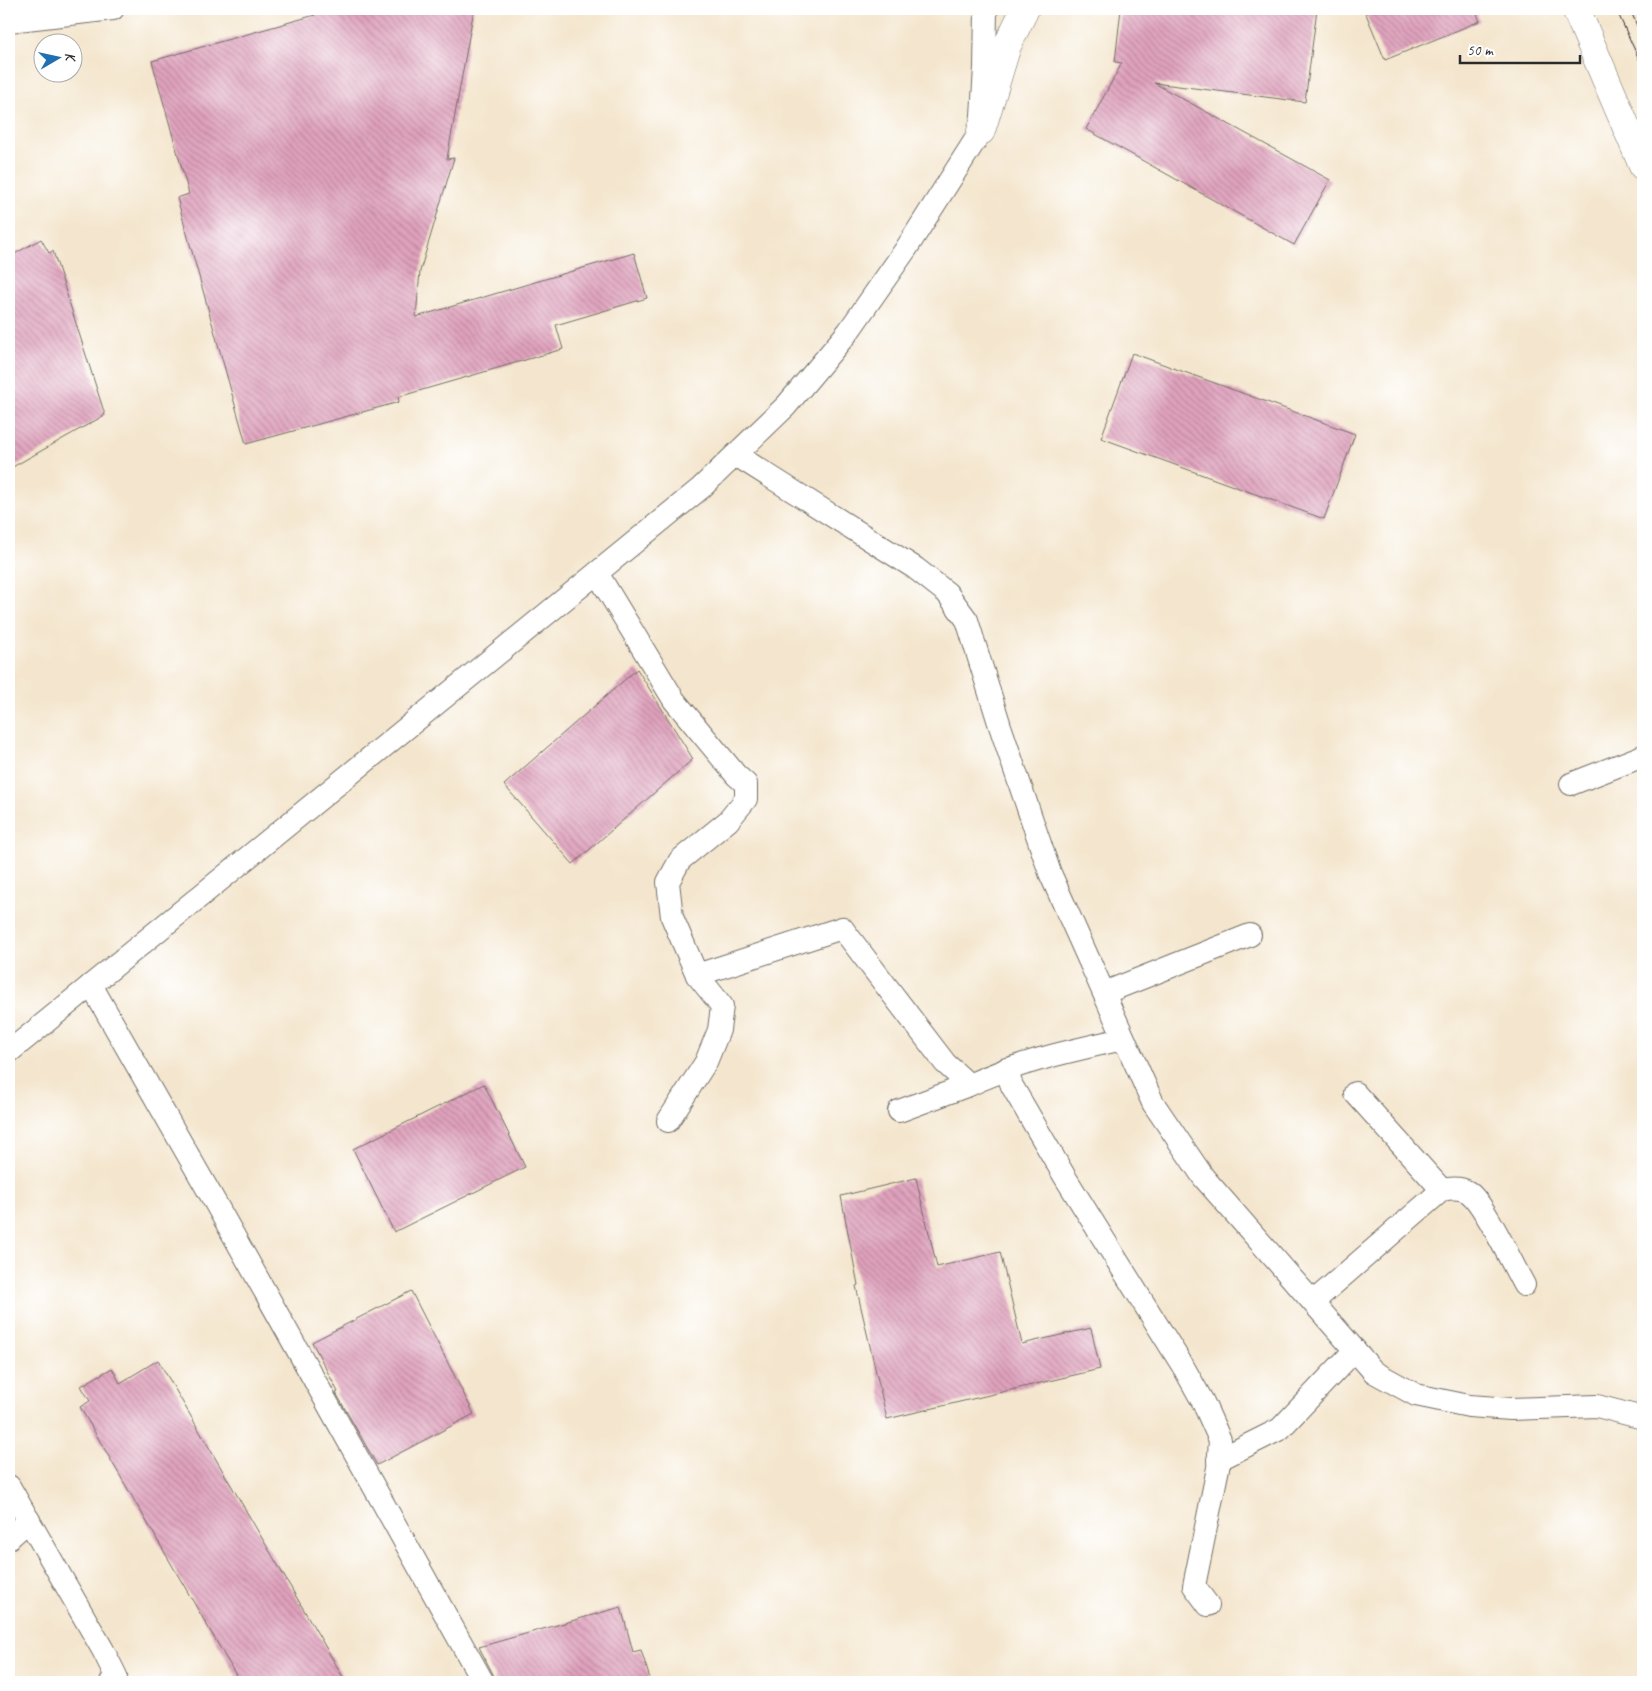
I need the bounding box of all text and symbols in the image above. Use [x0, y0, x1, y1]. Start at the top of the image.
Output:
north arrow [32, 32, 82, 82]
scale bar [1460, 32, 1580, 64]
text: 50 m [1467, 41, 1494, 60]
text: K [61, 51, 80, 64]

